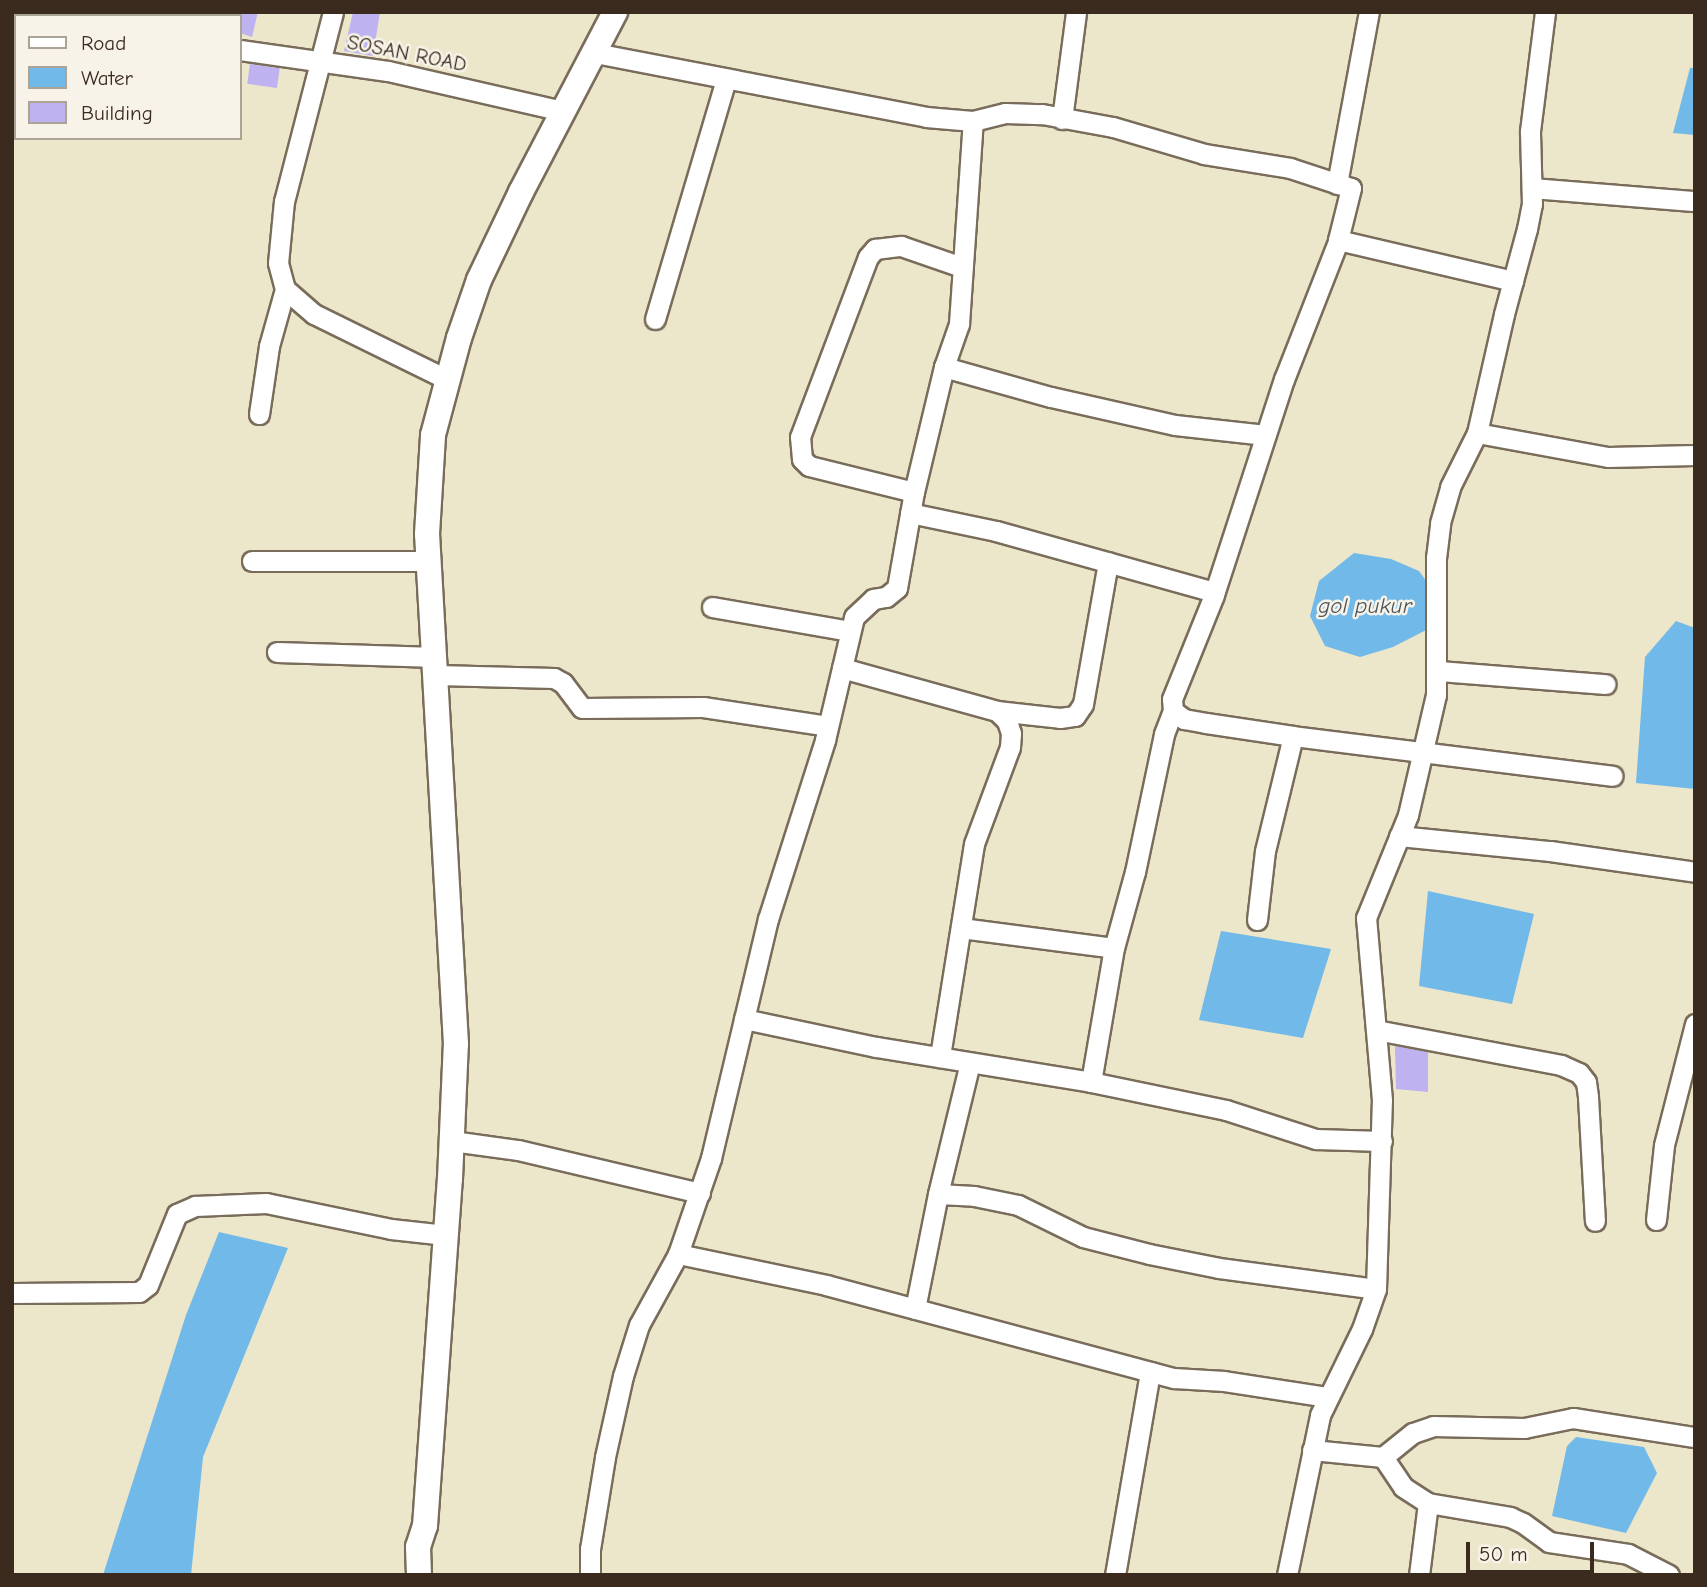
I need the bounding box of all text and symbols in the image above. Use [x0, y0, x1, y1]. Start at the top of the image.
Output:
legend [14, 14, 242, 140]
street label: SOSAN ROAD [345, 29, 469, 77]
text: Road [81, 31, 126, 55]
text: Water [81, 66, 133, 90]
text: Building [81, 101, 153, 125]
water label: gol pukur [1318, 592, 1412, 620]
scale bar [1469, 1528, 1597, 1572]
text: 50 m [1479, 1542, 1528, 1566]

